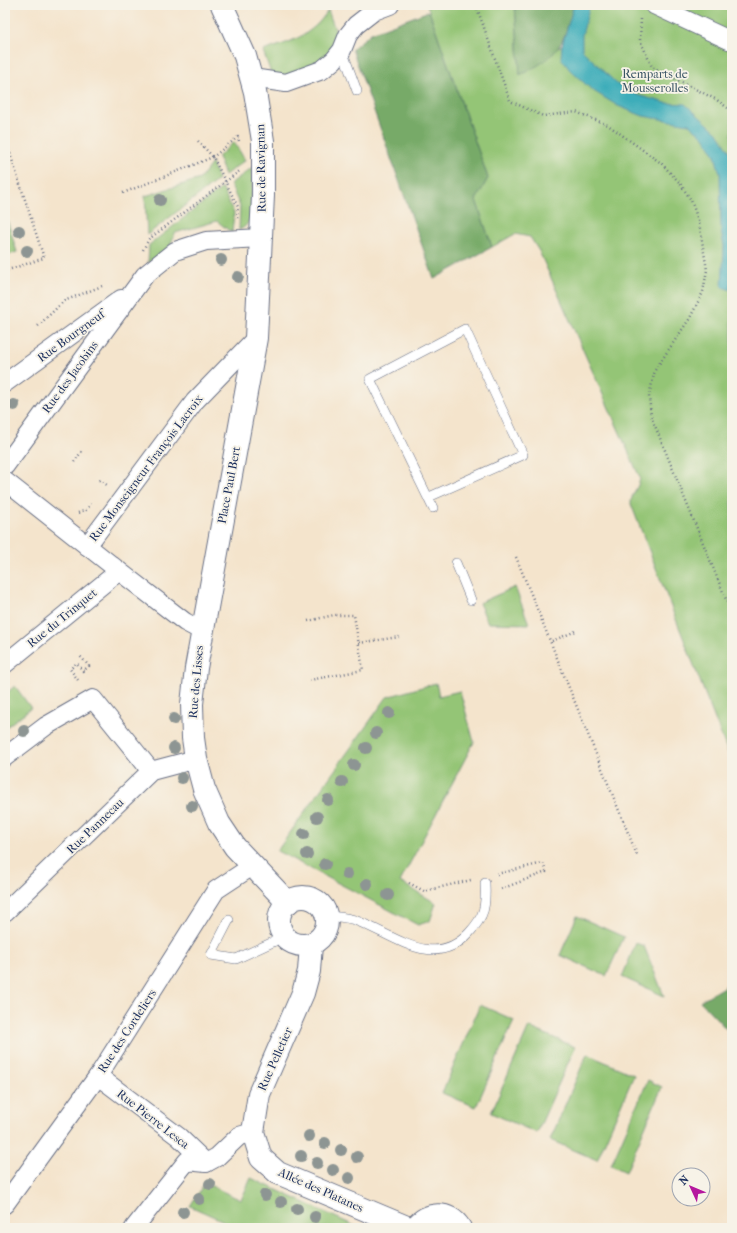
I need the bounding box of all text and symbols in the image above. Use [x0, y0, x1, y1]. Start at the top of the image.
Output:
park label: Remparts de Mousserolles [622, 67, 689, 95]
street label: Rue de Ravignan [253, 124, 269, 212]
street label: Rue Bourgneuf [35, 305, 110, 365]
street label: Rue des Jacobins [39, 338, 101, 416]
street label: Rue Monseigneur François Lacroix [86, 391, 207, 545]
street label: Place Paul Bert [215, 444, 243, 525]
street label: Rue du Trinquet [24, 585, 100, 650]
street label: Rue des Lisses [186, 644, 206, 719]
street label: Rue Pannecau [64, 795, 127, 857]
street label: Rue des Cordeliers [95, 986, 160, 1075]
street label: Rue Pelletier [255, 1024, 296, 1093]
street label: Rue Pierre Lesca [114, 1087, 192, 1152]
street label: Allée des Platanes [275, 1165, 366, 1215]
north arrow [671, 1167, 711, 1207]
text: N [677, 1172, 692, 1188]

